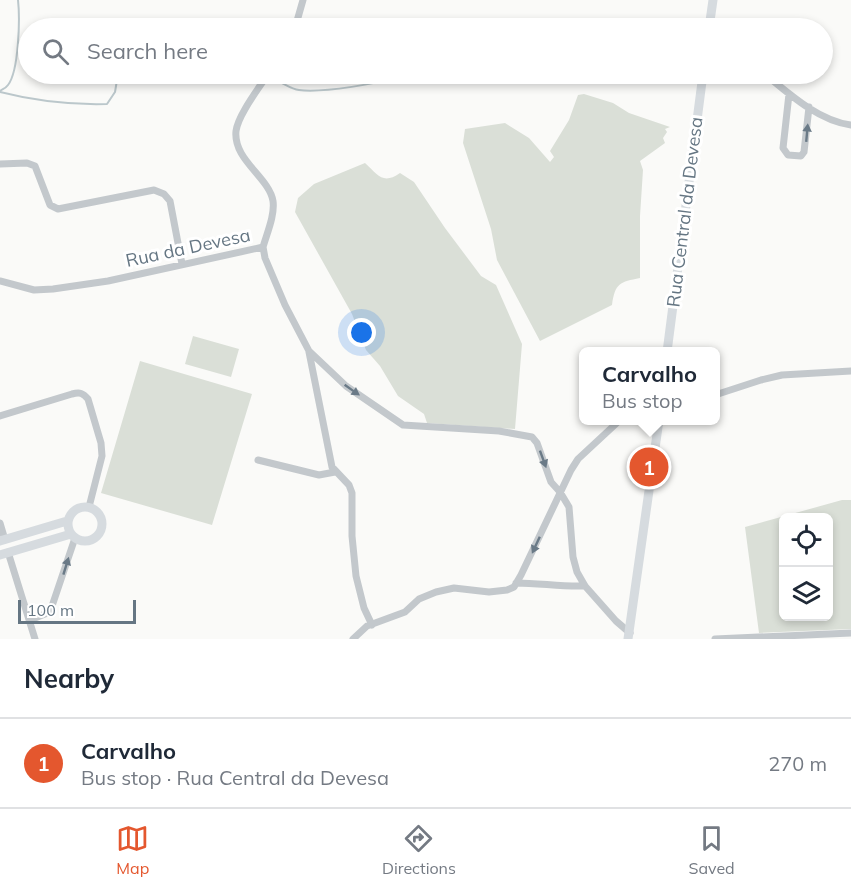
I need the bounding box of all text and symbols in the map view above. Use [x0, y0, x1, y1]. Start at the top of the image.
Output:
search box [18, 18, 833, 84]
icon: search [39, 35, 72, 68]
text: Search here [87, 37, 208, 65]
street label: Rua Central da Devesa [661, 116, 708, 308]
one-way arrow [802, 124, 812, 143]
street label: Rua da Devesa [124, 223, 252, 272]
your location [347, 318, 376, 347]
popup [579, 347, 720, 425]
text: Carvalho [602, 360, 697, 388]
one-way arrow [344, 384, 360, 395]
text: Bus stop [602, 388, 682, 413]
pin: 1 [630, 444, 668, 490]
one-way arrow [538, 450, 548, 468]
map controls [779, 513, 833, 621]
button: locate [779, 513, 833, 567]
one-way arrow [531, 537, 540, 554]
one-way arrow [62, 557, 71, 575]
button: layers [779, 567, 833, 621]
scale bar [18, 597, 136, 624]
text: 100 m [27, 600, 74, 620]
text: Nearby [24, 662, 114, 695]
text: Carvalho [81, 737, 176, 765]
text: 1 [38, 751, 50, 776]
text: 270 m [768, 751, 827, 776]
text: Bus stop · Rua Central da Devesa [81, 765, 389, 790]
tab: Map [116, 822, 149, 878]
tab: Directions [382, 822, 456, 878]
tab: Saved [689, 822, 735, 878]

